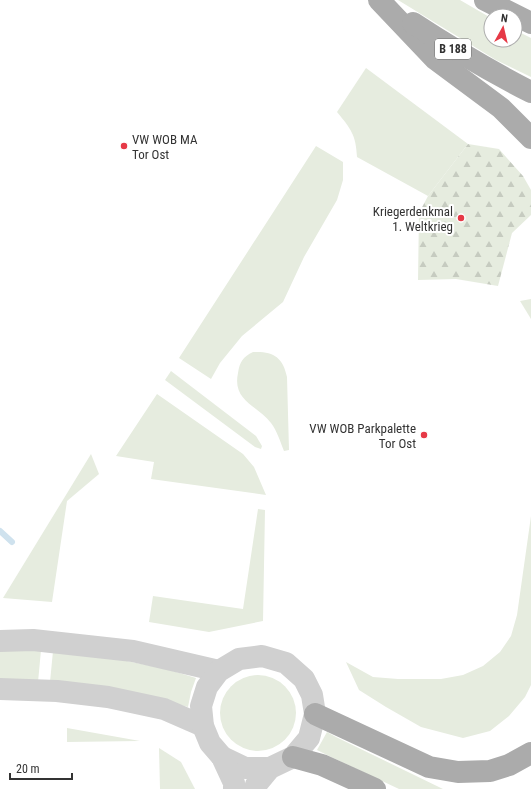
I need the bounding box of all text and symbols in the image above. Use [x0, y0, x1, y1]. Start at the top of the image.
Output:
north arrow [483, 8, 523, 48]
text: N [500, 12, 509, 26]
road number: B 188 [435, 39, 471, 59]
place label: VW WOB MA Tor Ost [132, 132, 198, 162]
marker: VW WOB MA Tor Ost [119, 141, 129, 151]
place label: Kriegerdenkmal 1. Weltkrieg [373, 204, 453, 234]
marker: Kriegerdenkmal 1. Weltkrieg [456, 213, 466, 223]
place label: VW WOB Parkpalette Tor Ost [309, 421, 416, 451]
marker: VW WOB Parkpalette Tor Ost [419, 430, 429, 440]
scale bar [10, 755, 72, 781]
text: 20 m [16, 762, 40, 776]

